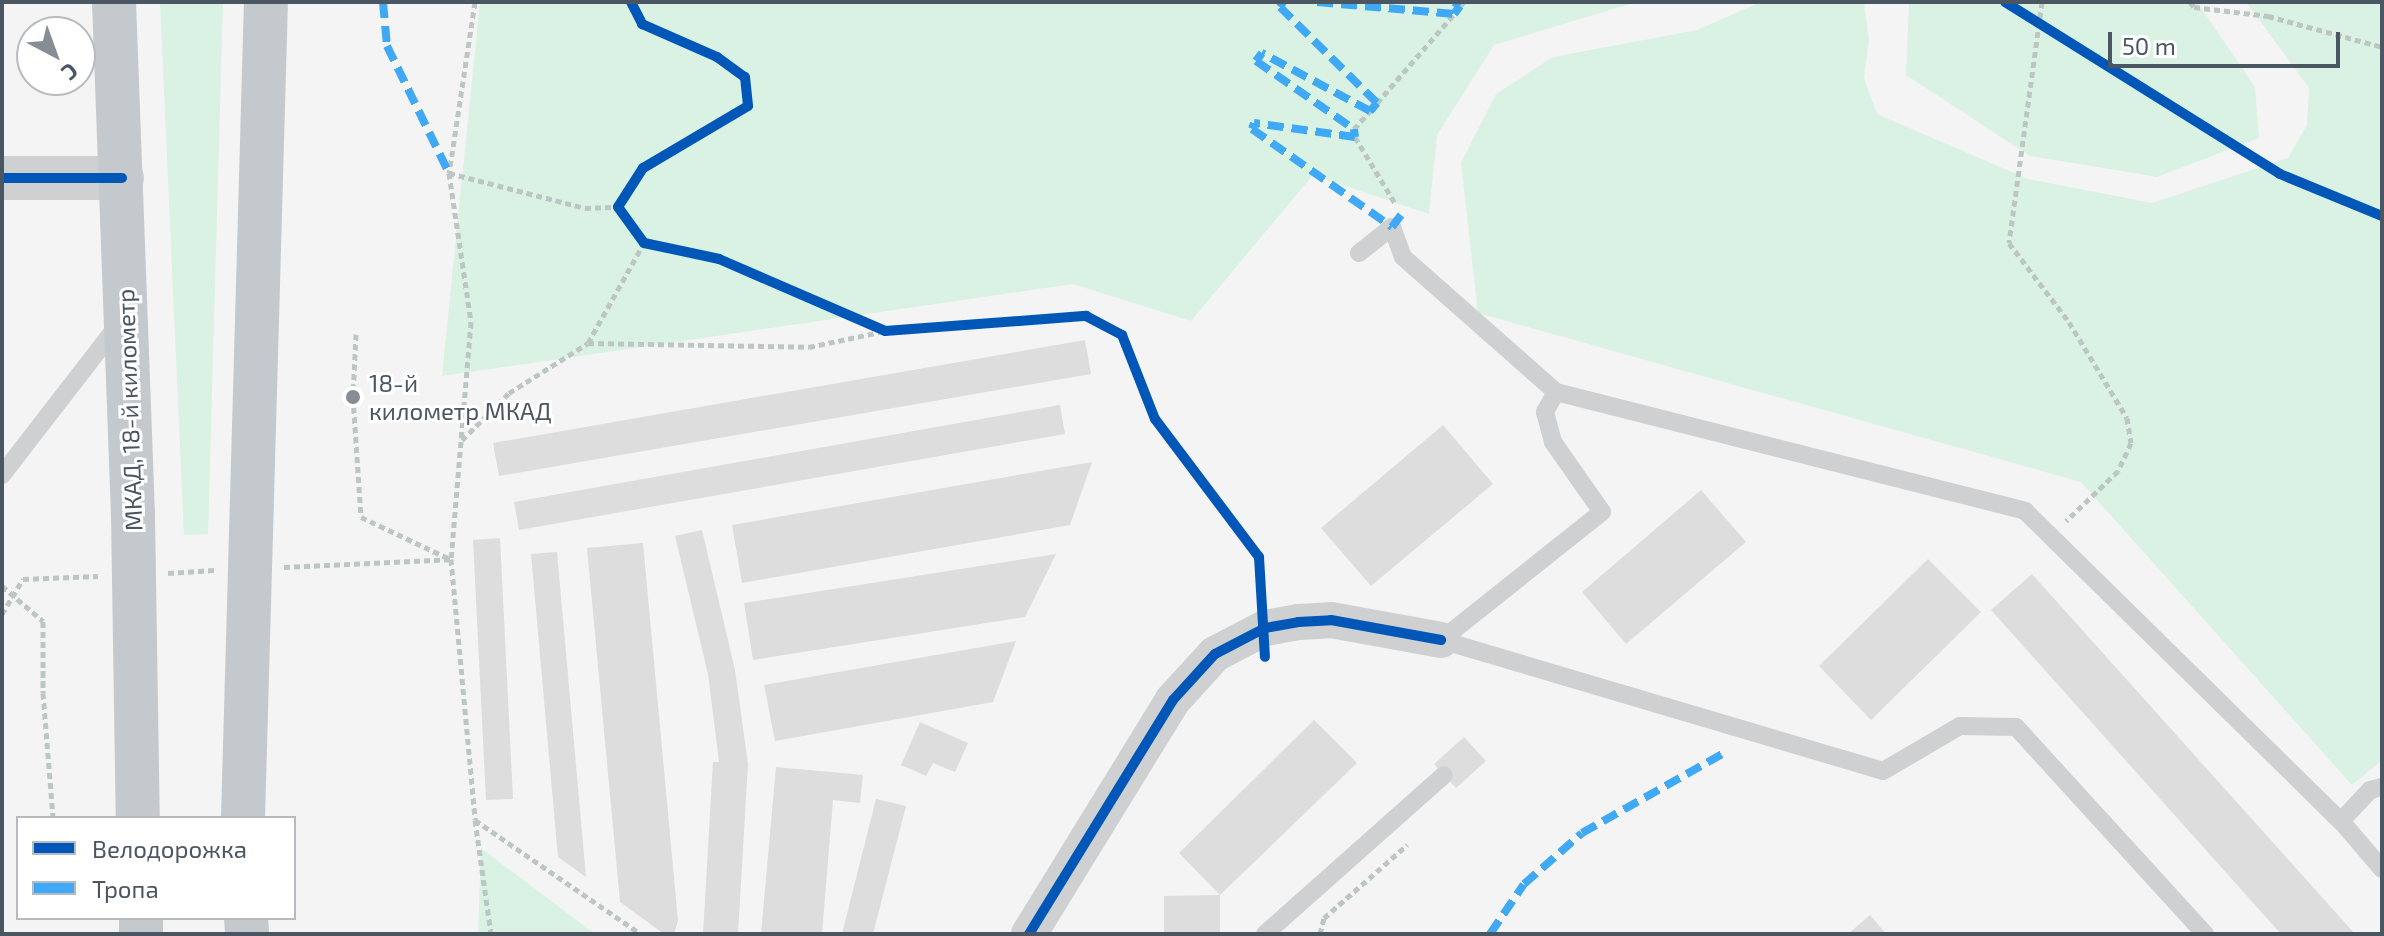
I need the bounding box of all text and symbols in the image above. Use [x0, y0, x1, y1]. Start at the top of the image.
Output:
north arrow [16, 16, 96, 96]
scale bar [2112, 16, 2344, 66]
text: 50 m [2122, 31, 2176, 60]
text: С [57, 59, 84, 87]
street label: МКАД, 18-й километр [110, 288, 148, 532]
place label: 18-й километр МКАД [369, 369, 552, 425]
marker: 18-й километр МКАД [344, 388, 362, 406]
legend [16, 816, 296, 920]
text: Велодорожка [92, 834, 247, 863]
text: Тропа [92, 874, 159, 903]

